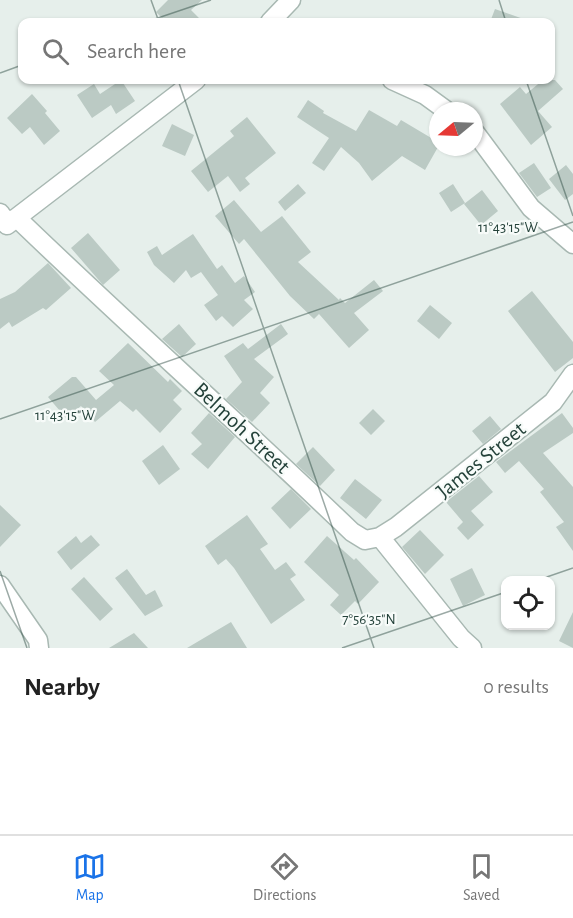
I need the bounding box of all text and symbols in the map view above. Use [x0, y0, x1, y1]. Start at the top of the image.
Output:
search box [18, 18, 555, 84]
icon: search [39, 35, 72, 68]
text: Search here [87, 40, 186, 62]
north arrow [429, 102, 483, 156]
text: 11°43'15"W [478, 220, 539, 235]
street label: Belmoh Street [190, 378, 294, 478]
text: 11°43'15"W [35, 408, 96, 423]
street label: James Street [432, 418, 530, 502]
map controls [501, 576, 555, 630]
button: locate [501, 576, 555, 630]
text: 7°56'35"N [342, 612, 396, 627]
text: Nearby [24, 674, 100, 700]
text: 0 results [483, 677, 549, 697]
tab: Map [73, 850, 106, 905]
tab: Directions [253, 850, 317, 905]
tab: Saved [463, 850, 500, 905]

